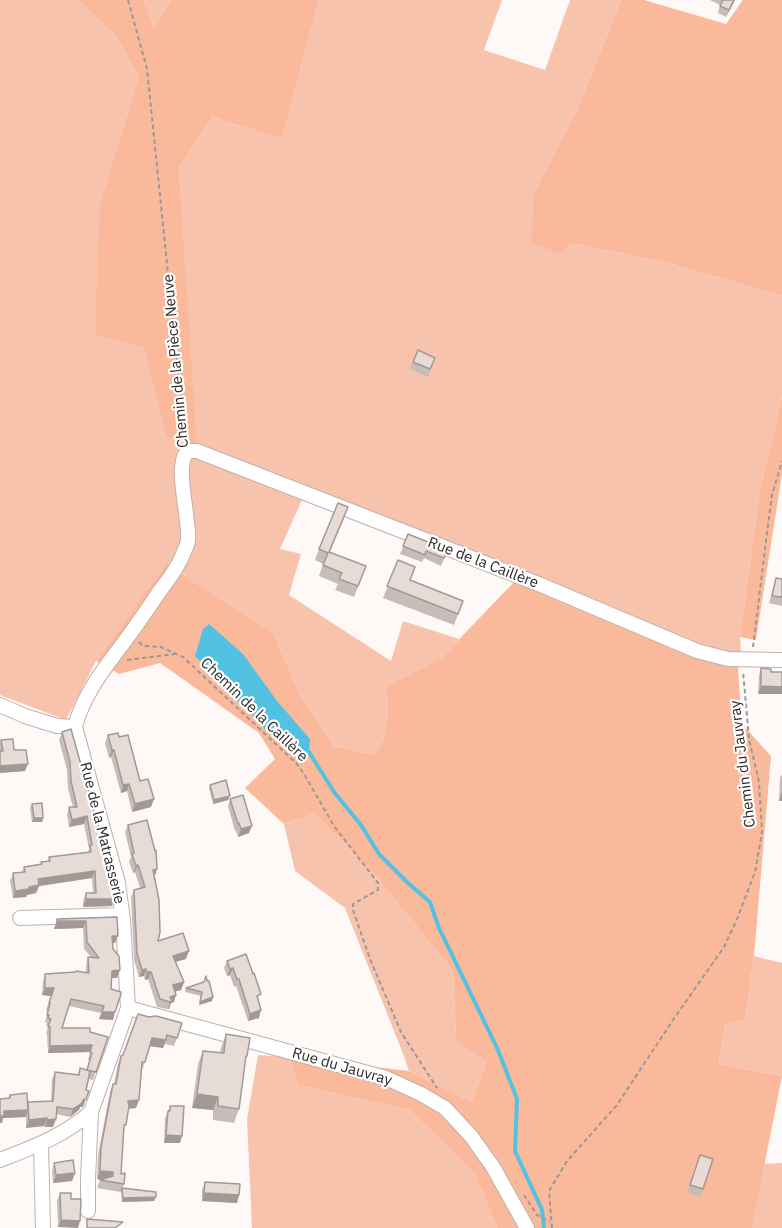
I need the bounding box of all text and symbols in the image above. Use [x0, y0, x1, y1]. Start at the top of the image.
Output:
street label: Chemin de la Pièce Neuve [159, 273, 193, 449]
street label: Rue de la Caillère [425, 534, 541, 592]
street label: Chemin de la Caillère [197, 654, 311, 766]
street label: Chemin du Jauvray [726, 699, 760, 829]
street label: Rue de la Matrasserie [76, 760, 128, 906]
street label: Rue du Jauvray [290, 1044, 394, 1090]

